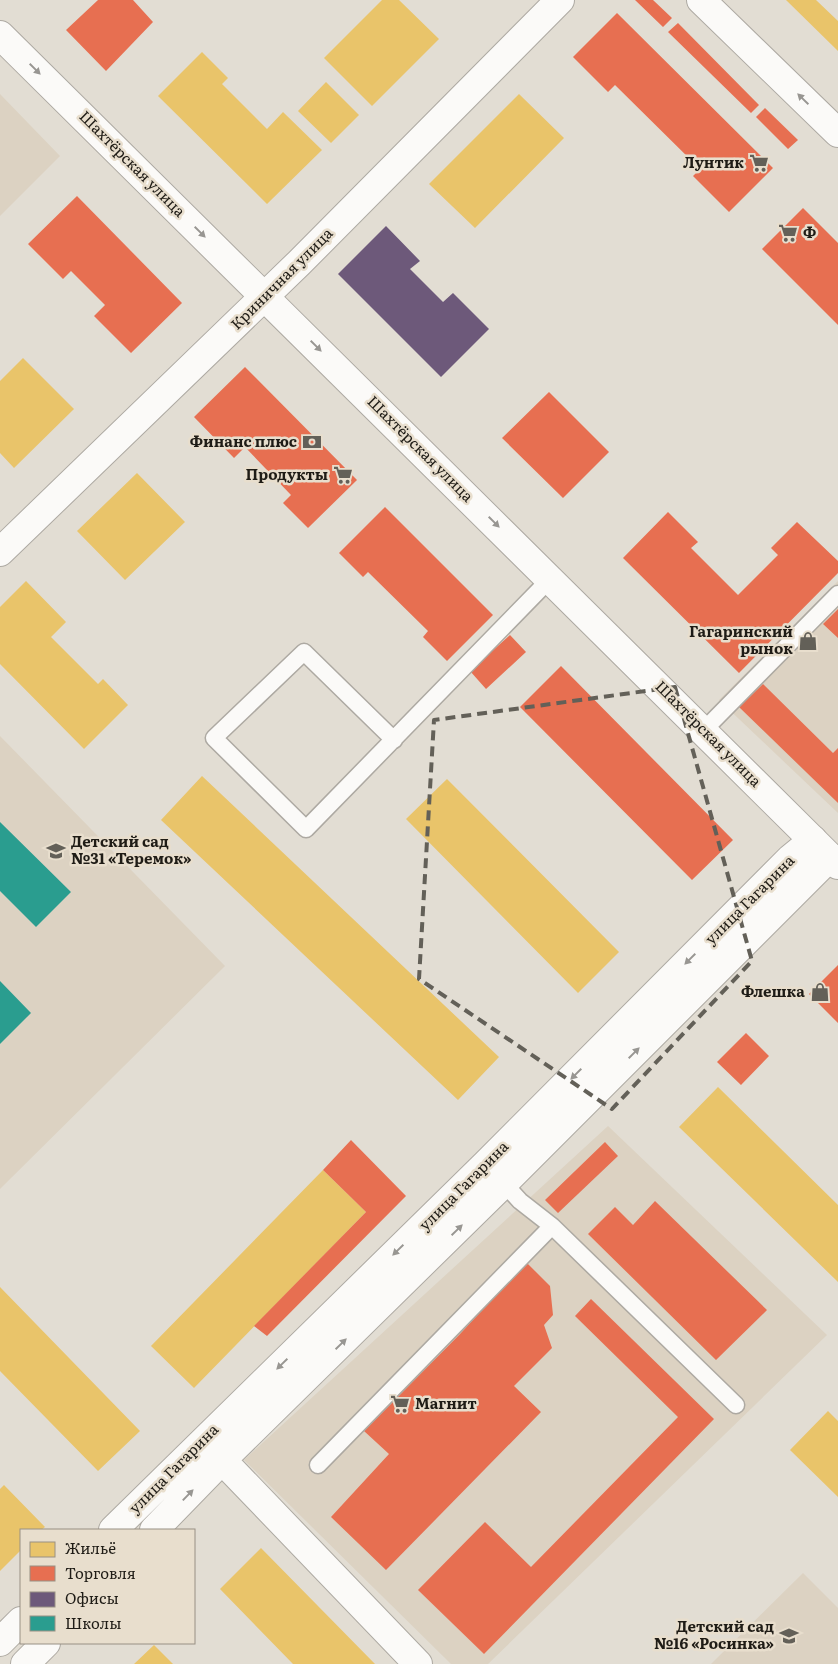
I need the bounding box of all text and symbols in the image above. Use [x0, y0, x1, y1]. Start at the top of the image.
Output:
one-way arrow [28, 63, 40, 75]
one-way arrow [797, 93, 809, 105]
street label: Шахтёрская улица [75, 104, 192, 222]
place label: Лунтик [683, 150, 744, 173]
supermarket icon: Лунтик [748, 152, 770, 174]
place label: Ф [803, 220, 816, 243]
street label: Криничная улица [225, 221, 338, 334]
supermarket icon: Ф [777, 222, 799, 244]
one-way arrow [194, 226, 206, 238]
one-way arrow [310, 340, 322, 352]
street label: Шахтёрская улица [363, 389, 480, 507]
place label: Финанс плюс [190, 429, 297, 452]
bank icon: Финанс плюс [301, 431, 323, 453]
place label: Продукты [246, 462, 328, 485]
supermarket icon: Продукты [332, 464, 354, 486]
one-way arrow [488, 516, 500, 528]
place label: Гагаринский рынок [689, 619, 793, 659]
shop icon: Гагаринский рынок [797, 630, 819, 652]
street label: Шахтёрская улица [651, 674, 768, 792]
place label: Детский сад №31 «Теремок» [71, 829, 191, 869]
school or university icon: Детский сад №31 «Теремок» [45, 840, 67, 862]
street label: улица Гагарина [699, 848, 800, 949]
one-way arrow [685, 953, 697, 965]
place label: Флешка [741, 979, 805, 1002]
shop icon: Флешка [809, 981, 831, 1003]
one-way arrow [628, 1048, 640, 1060]
one-way arrow [570, 1068, 582, 1080]
street label: улица Гагарина [413, 1134, 514, 1235]
one-way arrow [451, 1224, 463, 1236]
one-way arrow [392, 1244, 404, 1256]
one-way arrow [334, 1338, 346, 1350]
one-way arrow [276, 1357, 288, 1369]
place label: Магнит [415, 1391, 477, 1414]
supermarket icon: Магнит [389, 1393, 411, 1415]
street label: улица Гагарина [123, 1417, 224, 1518]
one-way arrow [182, 1489, 194, 1501]
legend [20, 1529, 195, 1644]
text: Жильё [65, 1536, 116, 1559]
text: Торговля [65, 1561, 136, 1584]
text: Офисы [65, 1586, 119, 1609]
text: Школы [65, 1611, 121, 1634]
place label: Детский сад №16 «Росинка» [654, 1614, 774, 1654]
school or university icon: Детский сад №16 «Росинка» [778, 1625, 800, 1647]

